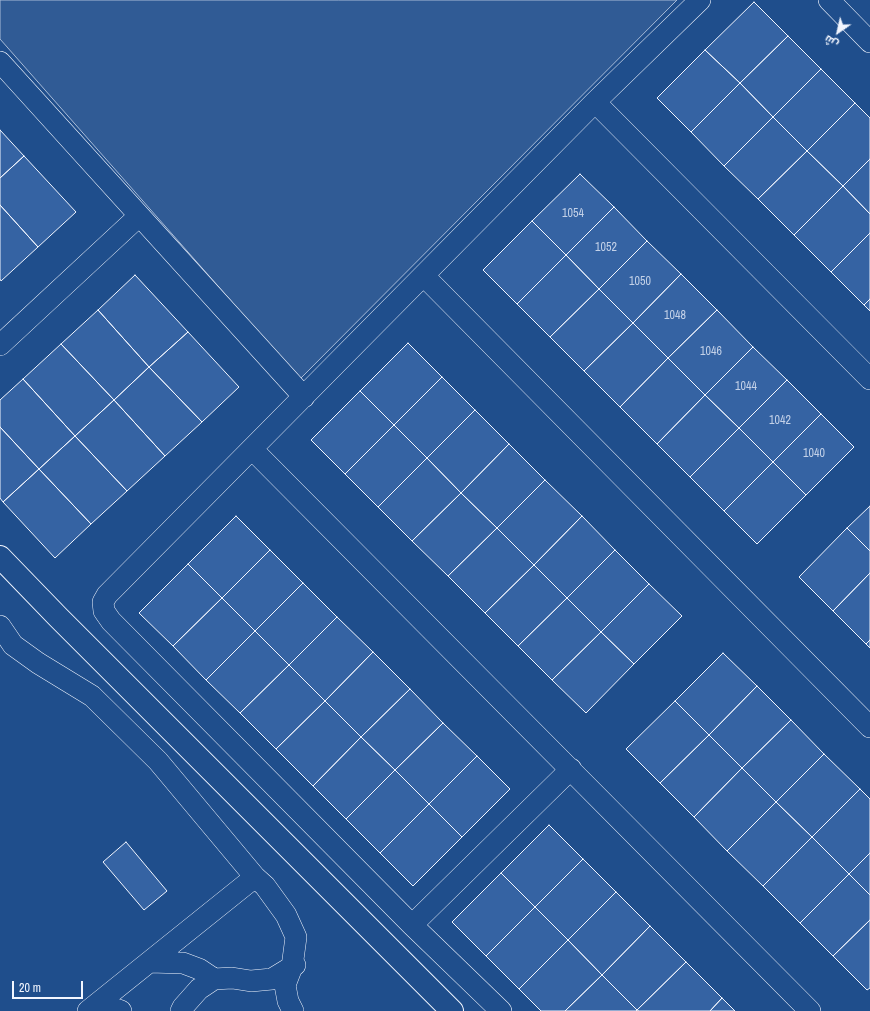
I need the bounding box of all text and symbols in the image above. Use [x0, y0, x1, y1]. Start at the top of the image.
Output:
north arrow [818, 12, 858, 52]
text: ش [822, 32, 841, 52]
house number: 1054 [562, 207, 584, 221]
house number: 1052 [595, 241, 617, 255]
house number: 1050 [629, 275, 651, 289]
house number: 1048 [664, 309, 686, 323]
house number: 1046 [700, 345, 722, 359]
house number: 1044 [735, 380, 757, 394]
house number: 1042 [769, 414, 791, 428]
house number: 1040 [803, 447, 825, 461]
scale bar [14, 973, 85, 999]
text: 20 m [19, 980, 41, 996]

